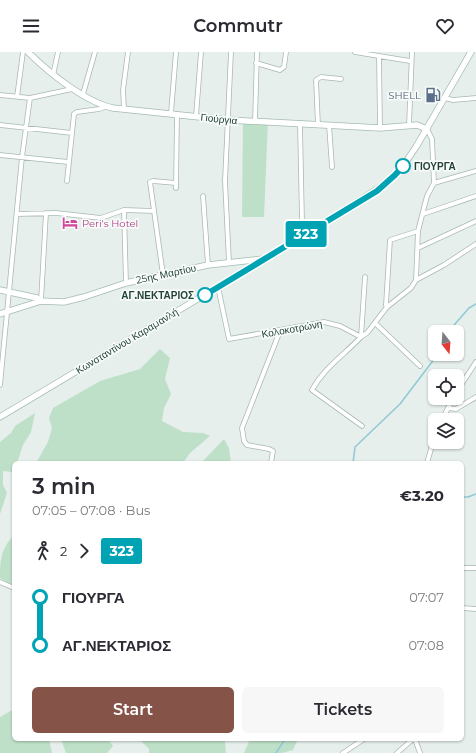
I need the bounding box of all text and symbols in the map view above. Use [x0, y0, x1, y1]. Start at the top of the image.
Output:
icon: menu [20, 15, 42, 37]
text: Commutr [193, 15, 283, 37]
icon: heart [434, 15, 456, 37]
fuel station icon: SHELL [424, 86, 442, 104]
place label: SHELL [388, 89, 421, 102]
street label: Γιούργια [200, 111, 238, 127]
marker: ΓΙΟΥΡΓΑ [395, 158, 411, 174]
place label: ΓΙΟΥΡΓΑ [414, 160, 456, 173]
hotel icon: Peri's Hotel [61, 214, 79, 232]
place label: Peri's Hotel [82, 217, 138, 230]
line badge: 323 [283, 221, 329, 247]
text: 323 [294, 225, 318, 243]
street label: 25ης Μαρτίου [135, 261, 197, 287]
marker: ΑΓ.ΝΕΚΤΑΡΙΟΣ [197, 287, 213, 303]
place label: ΑΓ.ΝΕΚΤΑΡΙΟΣ [121, 289, 194, 302]
street label: Κωνσταντίνου Καραμανλή [73, 305, 181, 377]
street label: Κολοκοτρώνη [261, 317, 323, 341]
north arrow [428, 325, 464, 361]
map controls [428, 325, 464, 449]
button: locate [428, 369, 464, 405]
button: layers [428, 413, 464, 449]
text: 3 min [32, 473, 95, 500]
text: €3.20 [400, 486, 444, 505]
text: 07:05 – 07:08 · Bus [32, 502, 150, 518]
icon: walk [32, 540, 54, 562]
icon: forward [73, 540, 95, 562]
text: 323 [109, 542, 134, 560]
text: 2 [60, 543, 67, 559]
text: ΓΙΟΥΡΓΑ [62, 588, 125, 607]
text: 07:07 [409, 589, 444, 605]
text: ΑΓ.ΝΕΚΤΑΡΙΟΣ [62, 636, 171, 655]
text: 07:08 [408, 637, 444, 653]
button: Start [32, 687, 234, 733]
button: Tickets [242, 687, 444, 733]

